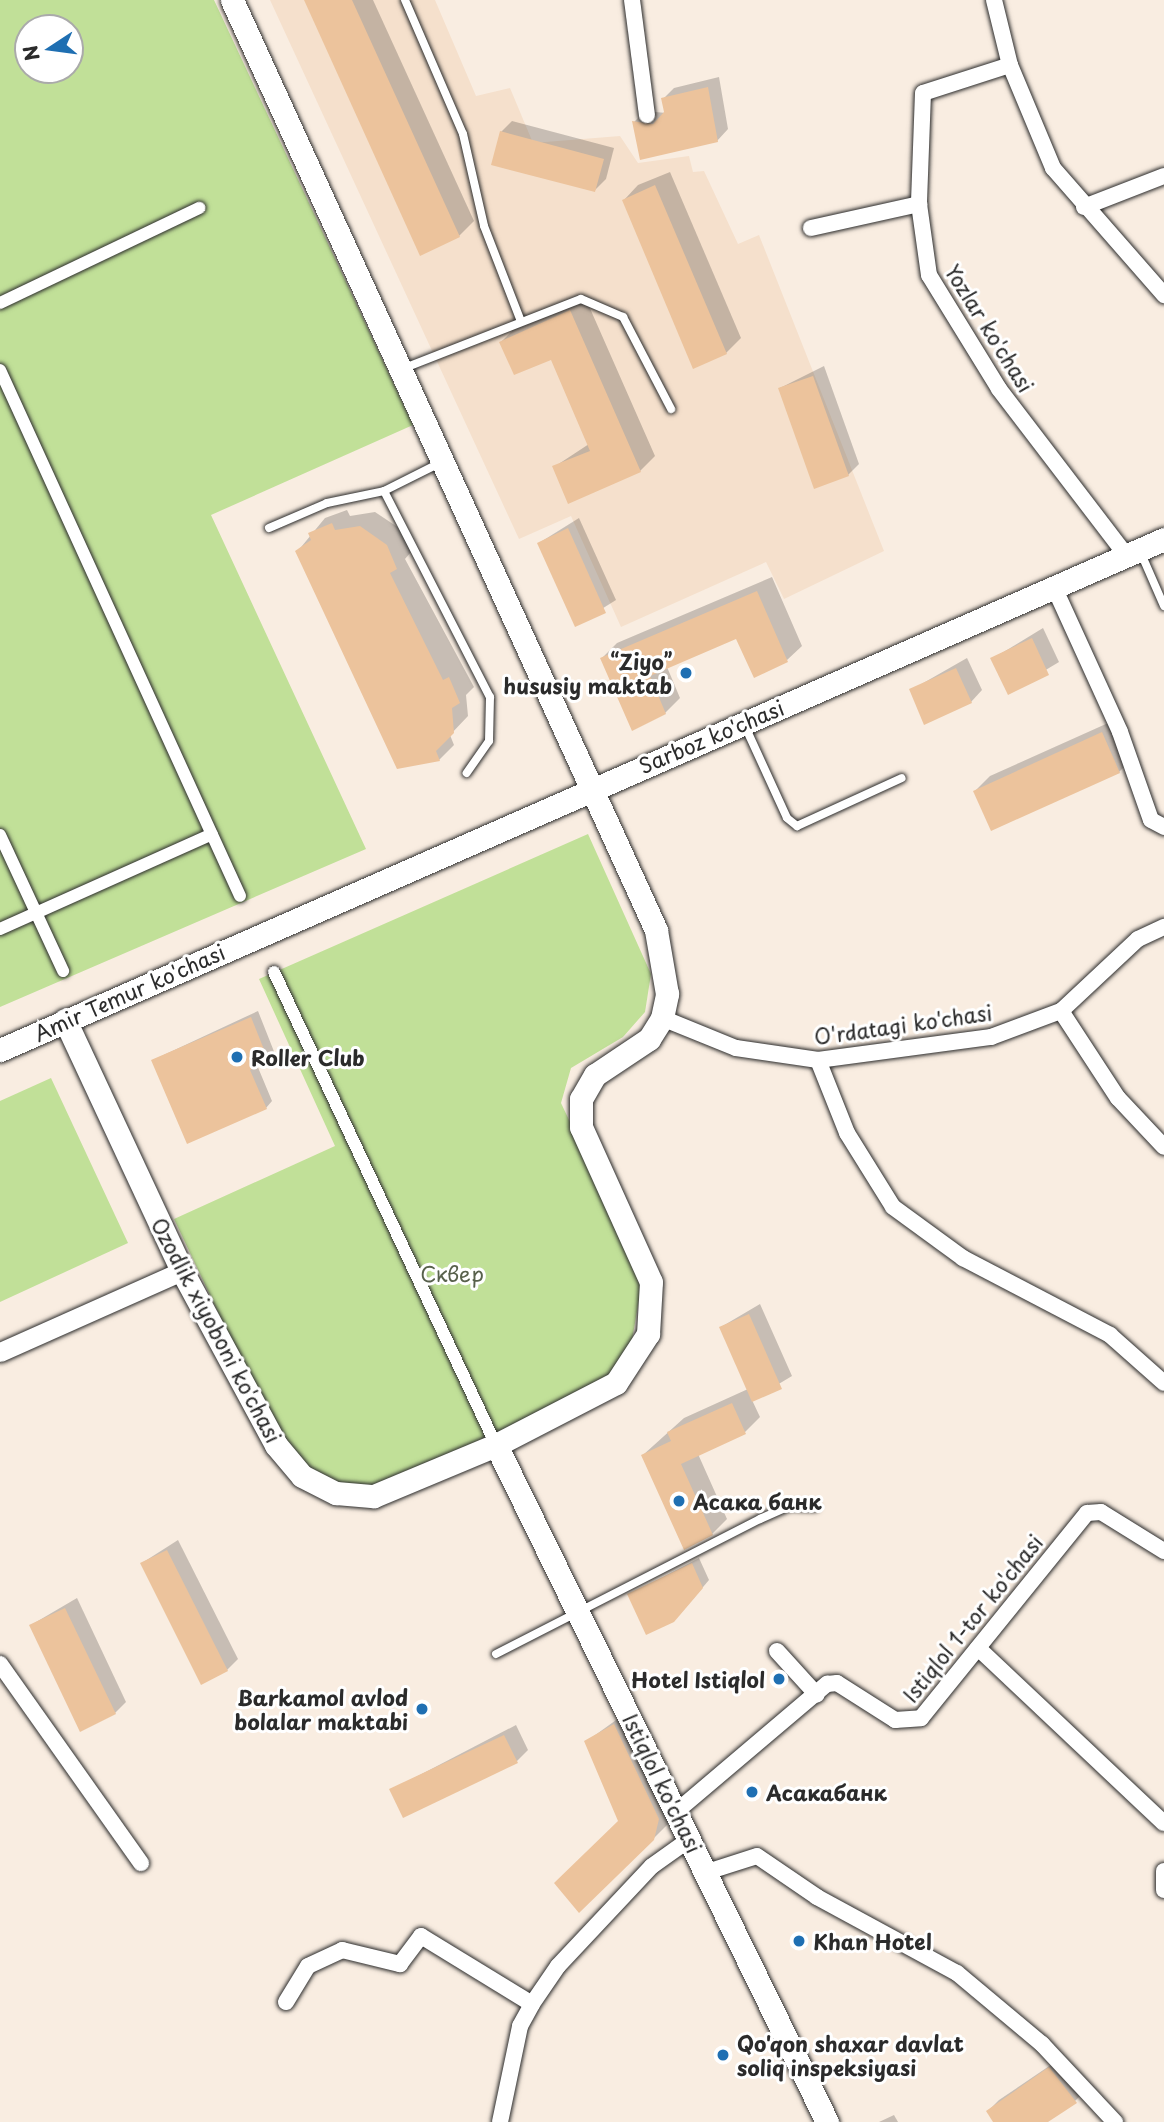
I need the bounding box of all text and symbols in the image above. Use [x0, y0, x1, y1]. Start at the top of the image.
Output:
north arrow [14, 14, 84, 84]
text: N [15, 43, 46, 64]
street label: Yozlar ko'chasi [941, 259, 1039, 397]
place label: “Ziyo” hususiy maktab [503, 648, 672, 698]
marker: “Ziyo” hususiy maktab [678, 665, 694, 681]
street label: Sarboz ko'chasi [634, 694, 788, 778]
street label: Amir Temur ko'chasi [30, 939, 228, 1045]
street label: O'rdatagi ko'chasi [812, 999, 994, 1049]
place label: Roller Club [251, 1044, 367, 1070]
marker: Roller Club [229, 1049, 245, 1065]
street label: Ozodlik xiyoboni ko'chasi [147, 1213, 287, 1447]
park label: Сквер [420, 1260, 484, 1286]
place label: Асака банк [693, 1488, 822, 1514]
marker: Асака банк [671, 1493, 687, 1509]
street label: Istiqlol 1-tor ko'chasi [897, 1529, 1047, 1707]
place label: Hotel Istiqlol [631, 1666, 765, 1692]
marker: Hotel Istiqlol [771, 1671, 787, 1687]
place label: Barkamol avlod bolalar maktabi [233, 1684, 408, 1734]
marker: Barkamol avlod bolalar maktabi [414, 1701, 430, 1717]
street label: Istiqlol ko'chasi [618, 1709, 708, 1857]
place label: Асакабанк [766, 1779, 887, 1805]
marker: Асакабанк [744, 1784, 760, 1800]
place label: Khan Hotel [813, 1928, 932, 1954]
marker: Khan Hotel [791, 1933, 807, 1949]
place label: Qo'qon shaxar davlat soliq inspeksiyasi [737, 2030, 965, 2080]
marker: Qo'qon shaxar davlat soliq inspeksiyasi [715, 2047, 731, 2063]

